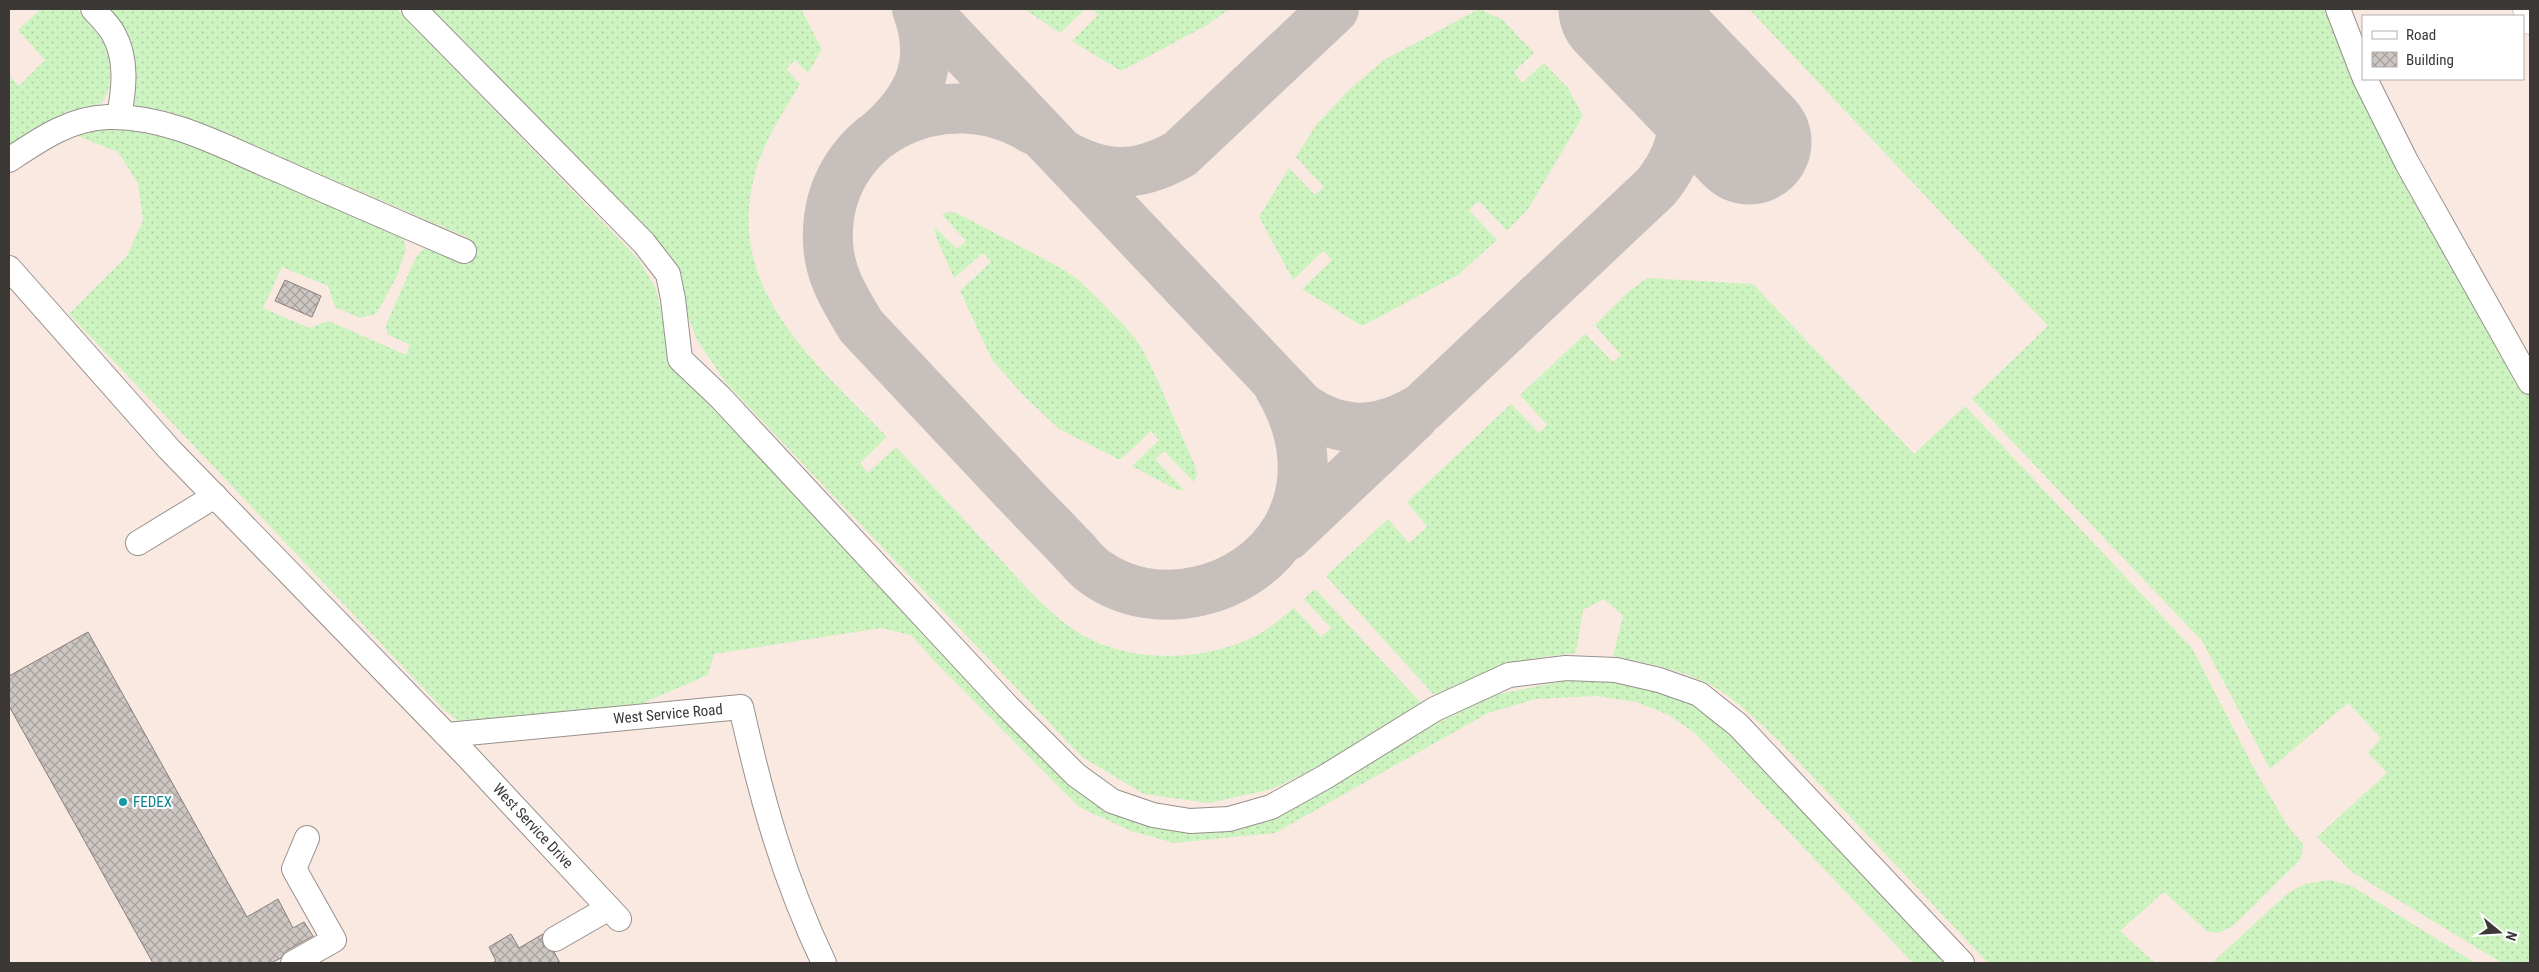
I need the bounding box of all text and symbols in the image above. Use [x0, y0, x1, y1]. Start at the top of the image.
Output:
legend [2362, 15, 2524, 80]
text: Road [2406, 26, 2436, 44]
text: Building [2406, 51, 2454, 69]
street label: West Service Road [613, 700, 723, 728]
street label: West Service Drive [489, 780, 577, 872]
place label: FEDEX [133, 793, 172, 811]
marker: FEDEX [117, 796, 129, 808]
north arrow [2474, 907, 2524, 957]
text: N [2502, 929, 2520, 943]

